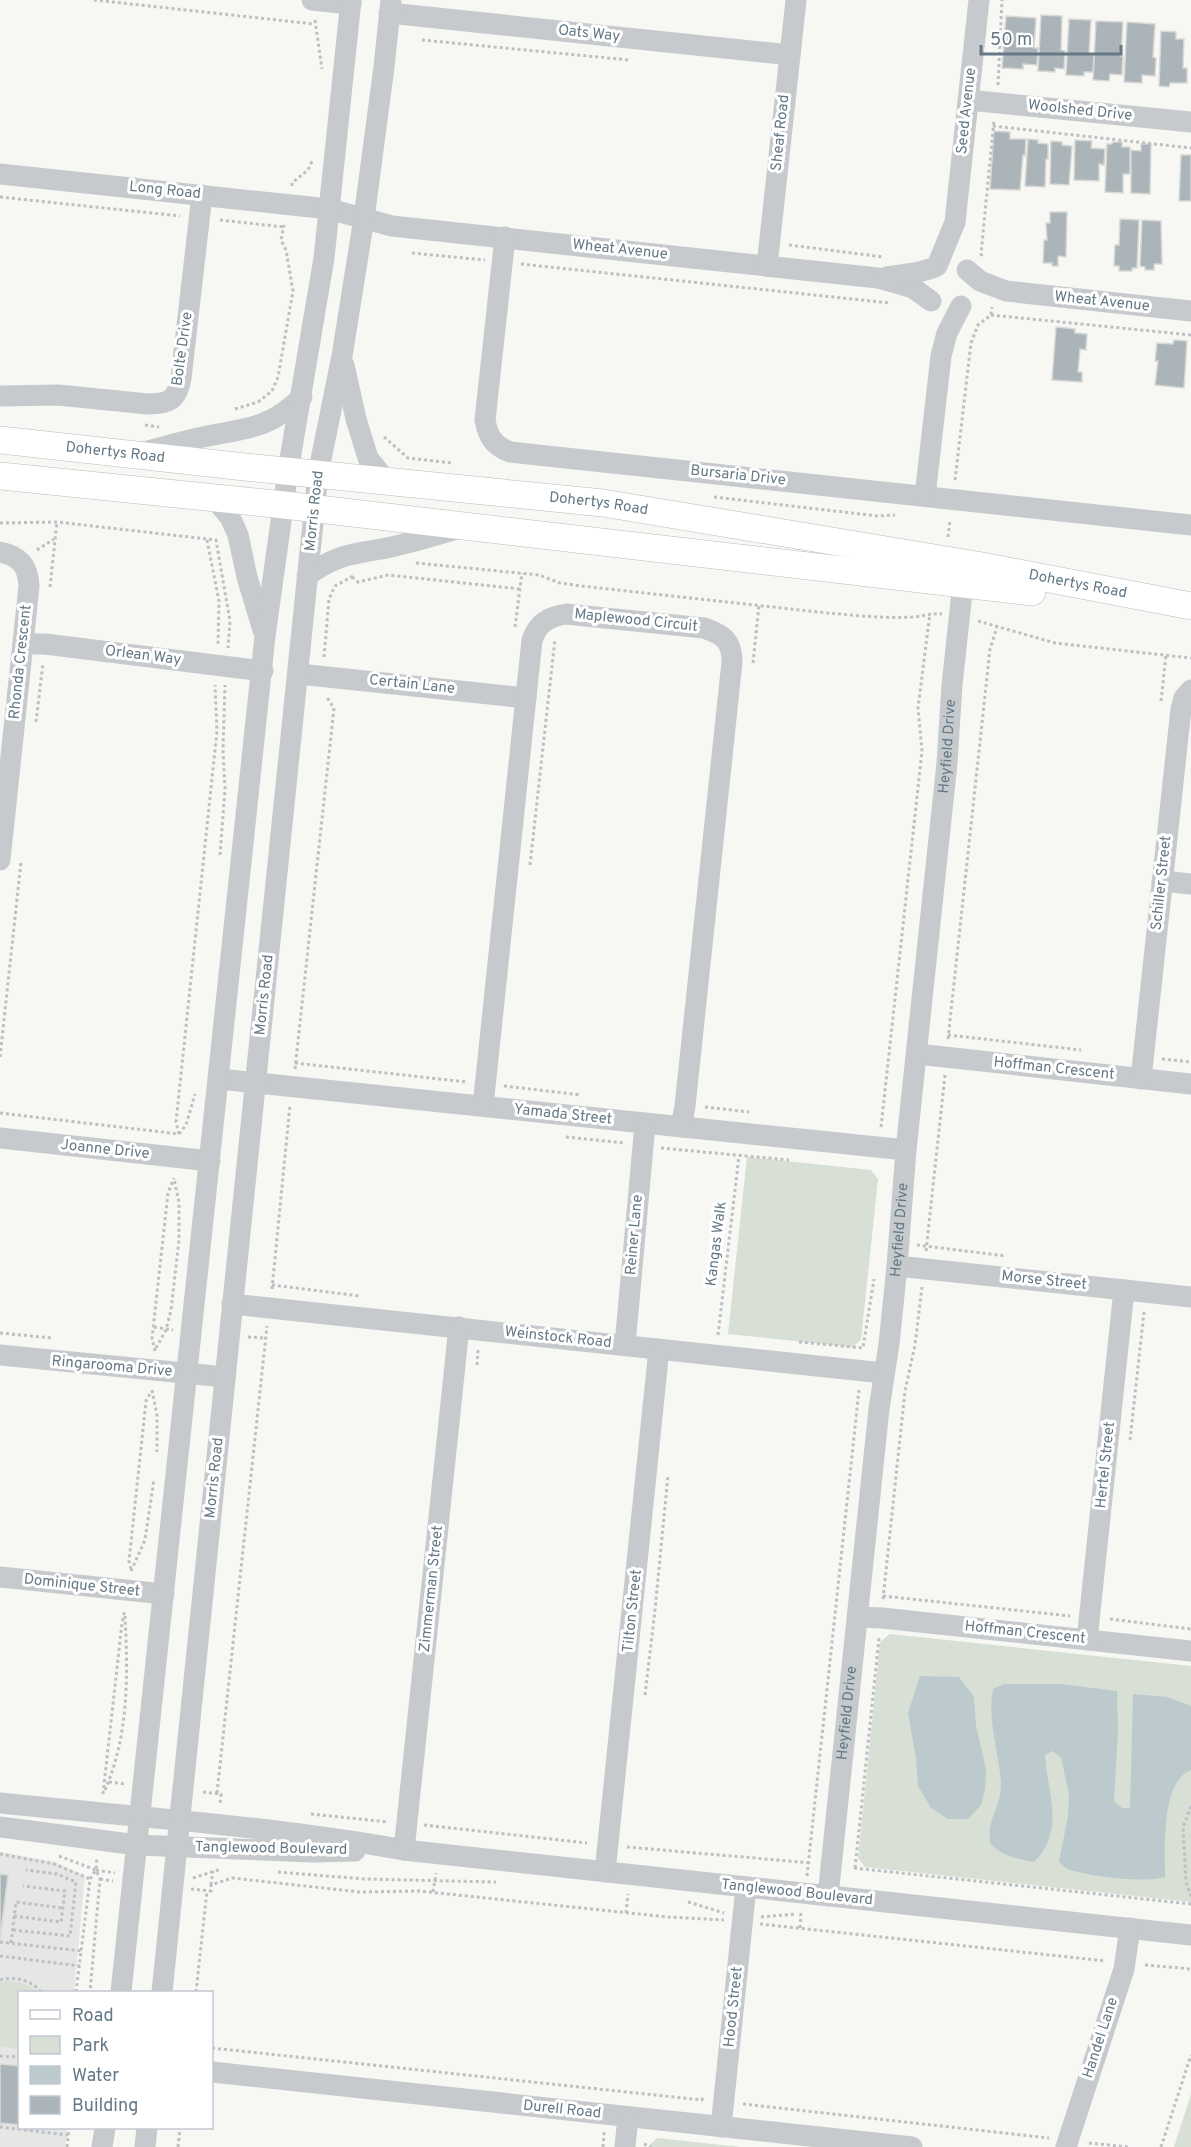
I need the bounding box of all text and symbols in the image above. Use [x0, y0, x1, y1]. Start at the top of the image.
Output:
scale bar [981, 18, 1120, 56]
street label: Oats Way [557, 21, 621, 47]
text: 50 m [990, 29, 1032, 52]
street label: Seed Avenue [953, 67, 981, 155]
street label: Sheaf Road [768, 94, 794, 172]
street label: Woolshed Drive [1027, 96, 1133, 126]
street label: Long Road [128, 178, 202, 204]
street label: Wheat Avenue [571, 236, 669, 264]
street label: Wheat Avenue [1053, 288, 1151, 316]
street label: Bolte Drive [168, 311, 198, 387]
street label: Dohertys Road [65, 438, 166, 468]
street label: Bursaria Drive [689, 462, 787, 490]
street label: Morris Road [301, 470, 329, 552]
street label: Dohertys Road [548, 488, 650, 520]
street label: Dohertys Road [1027, 566, 1129, 603]
street label: Rhonda Crescent [6, 604, 36, 720]
street label: Maplewood Circuit [573, 605, 699, 637]
street label: Orlean Way [104, 642, 182, 670]
street label: Certain Lane [368, 671, 456, 699]
street label: Heyfield Drive [934, 699, 961, 794]
street label: Schiller Street [1148, 835, 1176, 931]
street label: Morris Road [251, 954, 279, 1036]
street label: Hoffman Crescent [993, 1053, 1115, 1085]
street label: Yamada Street [513, 1100, 613, 1130]
street label: Joanne Drive [60, 1136, 150, 1164]
street label: Heyfield Drive [886, 1182, 913, 1278]
street label: Reiner Lane [622, 1194, 648, 1276]
street label: Kangas Walk [702, 1201, 732, 1287]
street label: Morse Street [1000, 1267, 1088, 1295]
street label: Weinstock Road [504, 1323, 612, 1353]
street label: Ringarooma Drive [51, 1352, 173, 1382]
street label: Hertel Street [1092, 1421, 1120, 1509]
street label: Morris Road [201, 1437, 229, 1519]
street label: Zimmerman Street [416, 1525, 448, 1653]
street label: Tilton Street [619, 1568, 647, 1654]
street label: Dominique Street [23, 1570, 141, 1602]
street label: Hoffman Crescent [964, 1617, 1086, 1649]
street label: Heyfield Drive [833, 1665, 862, 1761]
street label: Tanglewood Boulevard [195, 1838, 347, 1860]
street label: Tanglewood Boulevard [720, 1876, 874, 1910]
street label: Hood Street [720, 1966, 748, 2048]
legend [18, 1991, 213, 2129]
street label: Handel Lane [1079, 1995, 1123, 2081]
text: Road [72, 2005, 114, 2028]
text: Park [72, 2035, 109, 2058]
text: Water [72, 2065, 119, 2088]
text: Building [72, 2095, 138, 2118]
street label: Durell Road [522, 2096, 602, 2124]

